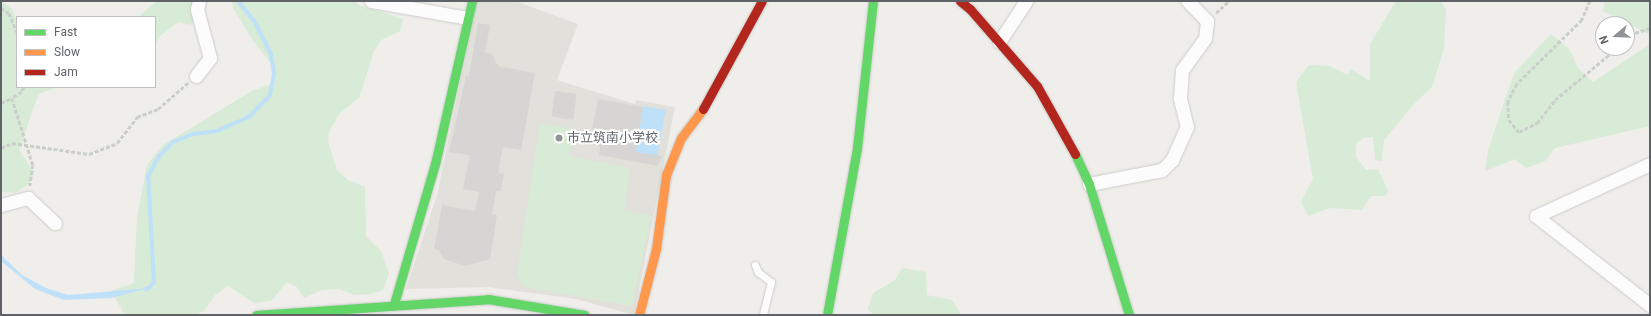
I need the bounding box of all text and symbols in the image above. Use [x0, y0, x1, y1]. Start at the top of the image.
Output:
legend [16, 16, 156, 88]
north arrow [1595, 16, 1635, 56]
text: Fast [54, 25, 77, 39]
text: N [1597, 34, 1612, 46]
text: Slow [54, 45, 80, 59]
text: Jam [54, 65, 78, 79]
place label: 市立筑南小学校 [567, 130, 658, 146]
marker: 市立筑南小学校 [554, 133, 564, 143]

